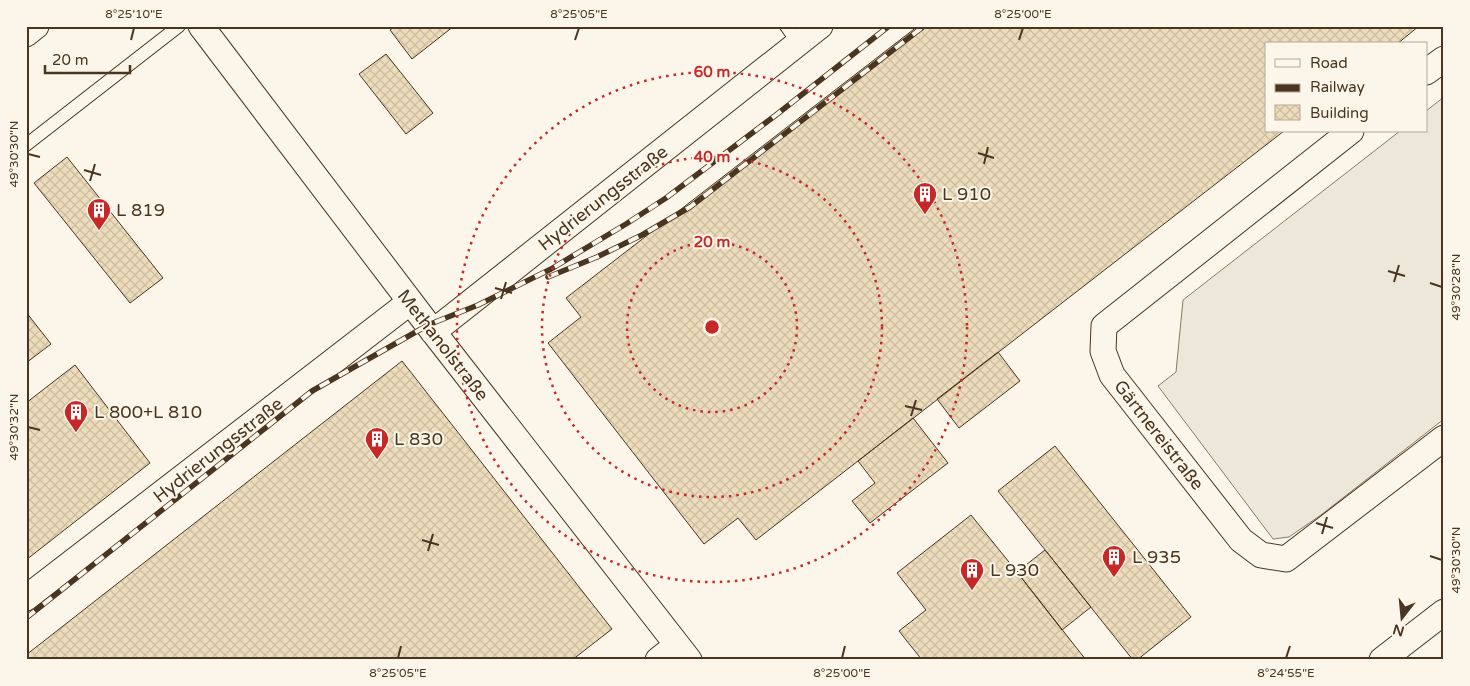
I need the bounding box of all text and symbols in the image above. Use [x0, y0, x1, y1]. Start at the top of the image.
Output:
text: 8°25'10"E [105, 7, 163, 21]
text: 8°25'05"E [550, 7, 608, 21]
text: 8°25'00"E [994, 7, 1052, 21]
scale bar [45, 42, 130, 74]
legend [1265, 42, 1428, 132]
text: 20 m [52, 51, 89, 69]
text: Road [1310, 54, 1348, 72]
text: 60 m [694, 63, 730, 81]
text: Railway [1310, 78, 1365, 96]
text: Building [1310, 104, 1369, 122]
text: 49°30'30"N [7, 121, 21, 188]
street label: Hydrierungsstraße [534, 141, 672, 255]
text: 40 m [694, 148, 730, 166]
building icon: L 910 [912, 181, 938, 215]
place label: L 910 [942, 183, 991, 205]
building icon: L 819 [86, 197, 112, 231]
place label: L 819 [116, 199, 165, 221]
text: 20 m [694, 233, 730, 251]
text: 49°30'28"N [1449, 254, 1463, 321]
street label: Methanolstraße [393, 285, 493, 405]
centre of rings [703, 318, 721, 336]
street label: Gärtnereistraße [1109, 376, 1209, 494]
street label: Hydrierungsstraße [149, 393, 287, 507]
text: 49°30'32"N [7, 394, 21, 461]
building icon: L 800+L 810 [63, 399, 89, 433]
place label: L 800+L 810 [94, 401, 202, 423]
building icon: L 830 [364, 426, 390, 460]
place label: L 830 [394, 428, 443, 450]
text: 49°30'30"N [1449, 527, 1463, 594]
building icon: L 935 [1101, 544, 1127, 578]
place label: L 935 [1132, 546, 1181, 568]
building icon: L 930 [959, 557, 985, 591]
place label: L 930 [990, 559, 1039, 581]
north arrow [1378, 594, 1428, 644]
text: N [1391, 620, 1406, 640]
text: 8°25'05"E [369, 666, 427, 680]
text: 8°25'00"E [813, 666, 871, 680]
text: 8°24'55"E [1257, 666, 1315, 680]

